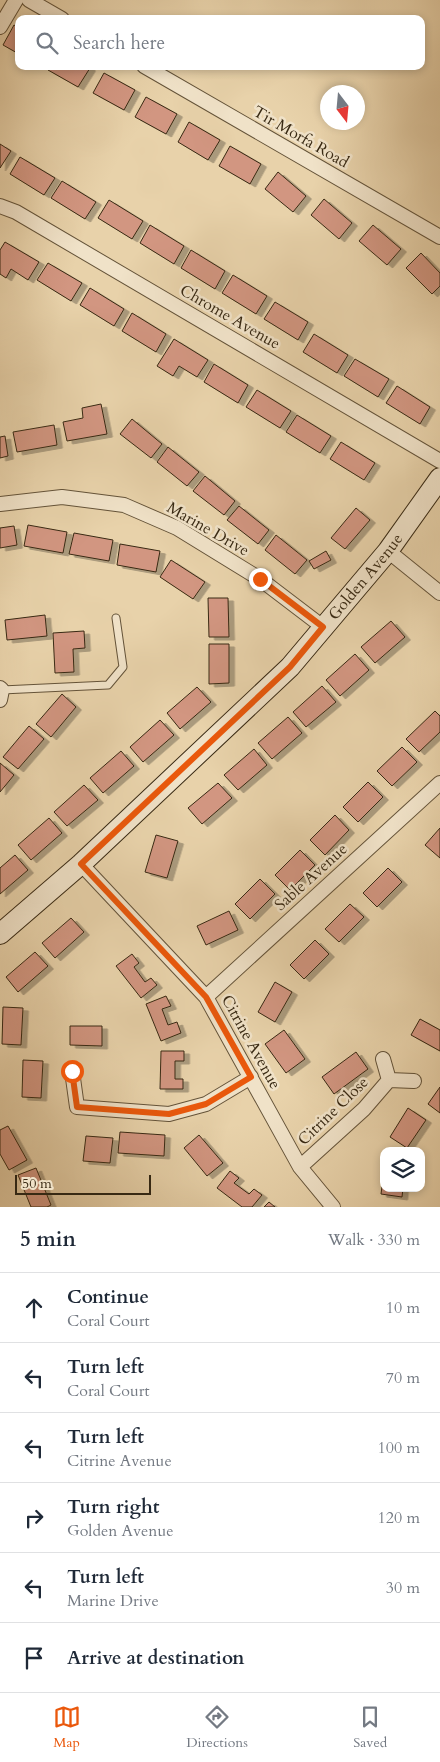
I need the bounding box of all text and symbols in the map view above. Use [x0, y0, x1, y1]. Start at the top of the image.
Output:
search box [15, 15, 425, 70]
icon: search [33, 29, 61, 57]
text: Search here [73, 30, 165, 56]
north arrow [320, 85, 365, 130]
street label: Tir Morfa Road [249, 101, 353, 174]
street label: Chrome Avenue [176, 279, 284, 355]
street label: Marine Drive [163, 497, 253, 561]
street label: Golden Avenue [323, 529, 408, 625]
route end [249, 568, 272, 591]
street label: Sable Avenue [270, 838, 352, 916]
street label: Citrine Avenue [216, 991, 286, 1093]
route start [61, 1060, 84, 1083]
street label: Citrine Close [293, 1072, 373, 1150]
map controls [380, 1147, 425, 1192]
button: layers [380, 1147, 425, 1192]
scale bar [15, 1172, 151, 1195]
text: 50 m [22, 1174, 52, 1193]
text: 5 min [20, 1225, 76, 1254]
text: Walk · 330 m [328, 1229, 420, 1251]
text: Continue [67, 1284, 149, 1310]
icon: ahead [20, 1294, 48, 1322]
text: 10 m [386, 1297, 420, 1319]
text: Coral Court [67, 1310, 150, 1332]
text: Turn left [67, 1354, 144, 1380]
icon: left [20, 1364, 48, 1392]
text: 70 m [386, 1367, 420, 1389]
text: Coral Court [67, 1380, 150, 1402]
text: Turn left [67, 1424, 144, 1450]
icon: left [20, 1434, 48, 1462]
text: 100 m [378, 1437, 420, 1459]
text: Citrine Avenue [67, 1450, 172, 1472]
text: Turn right [67, 1494, 159, 1520]
icon: right [20, 1504, 48, 1532]
text: 120 m [378, 1507, 420, 1529]
text: Golden Avenue [67, 1520, 173, 1542]
text: Turn left [67, 1564, 144, 1590]
icon: left [20, 1574, 48, 1602]
text: 30 m [386, 1577, 420, 1599]
text: Marine Drive [67, 1590, 159, 1612]
icon: arrive [20, 1644, 48, 1672]
text: Arrive at destination [67, 1645, 244, 1671]
tab: Map [53, 1703, 81, 1752]
tab: Directions [186, 1703, 248, 1752]
tab: Saved [353, 1703, 387, 1752]

